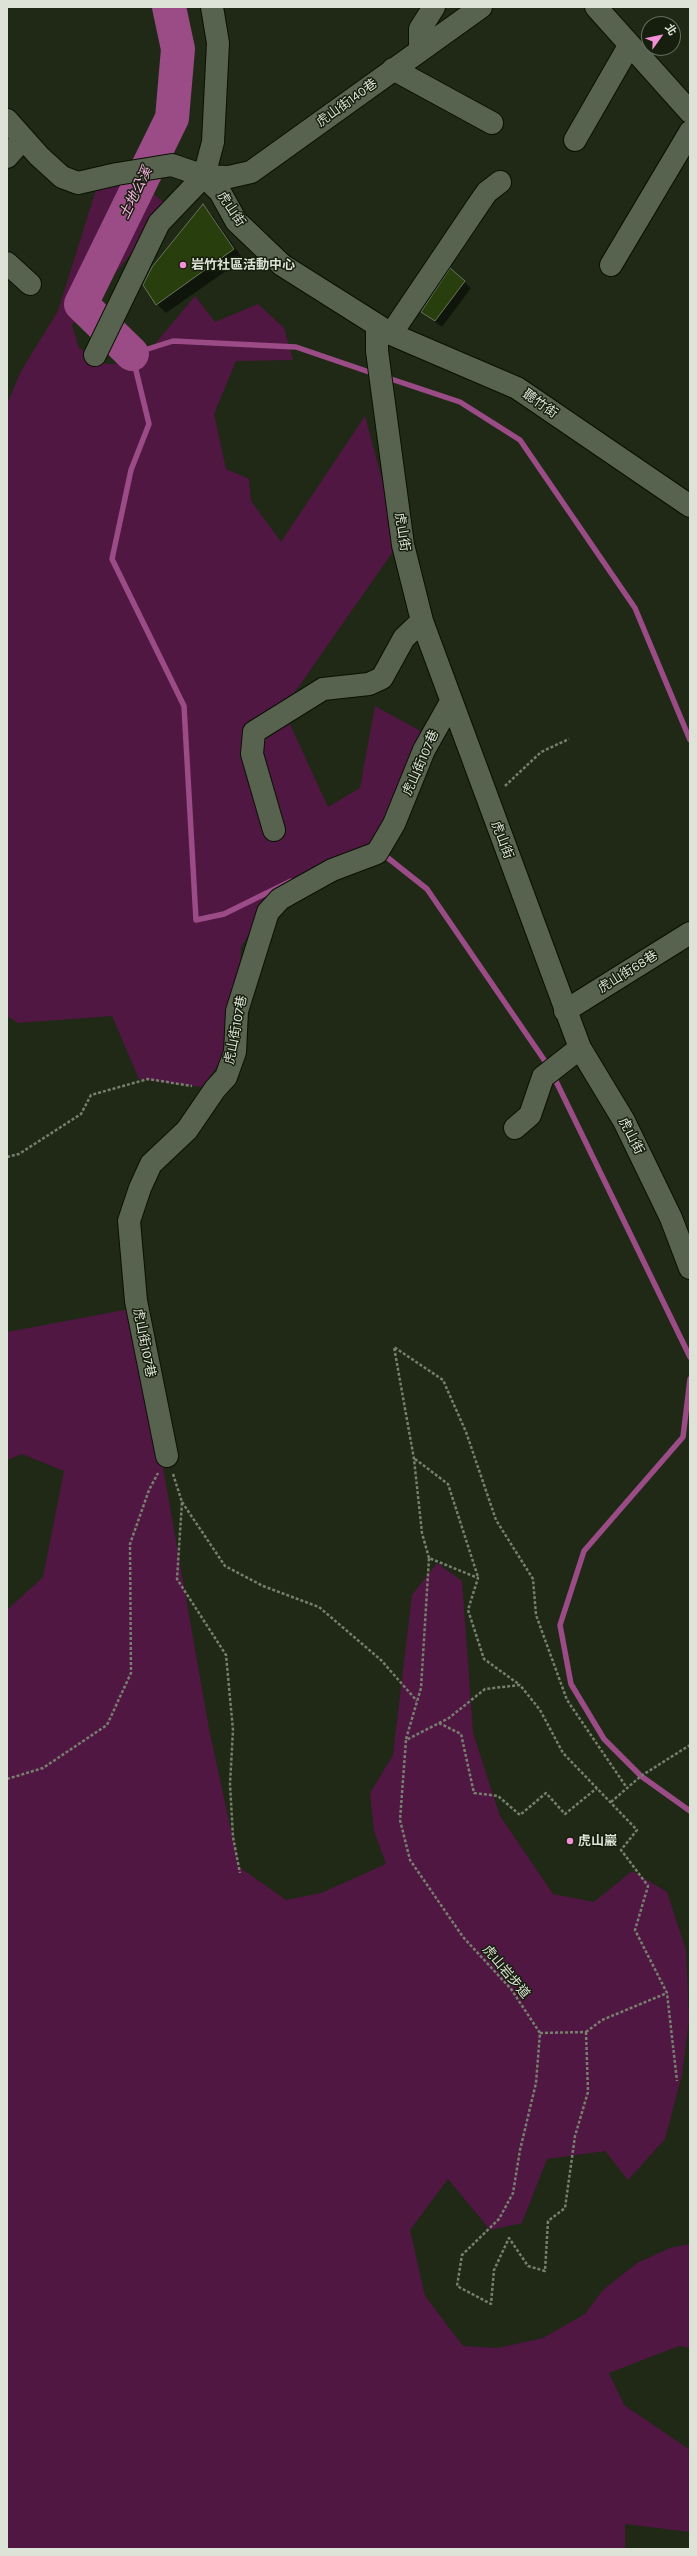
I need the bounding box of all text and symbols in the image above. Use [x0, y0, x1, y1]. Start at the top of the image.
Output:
north arrow [641, 16, 681, 56]
text: 北 [662, 22, 679, 38]
street label: 虎山街140巷 [314, 76, 380, 130]
water label: 土地公溪 [116, 164, 156, 222]
street label: 虎山街 [214, 188, 248, 230]
place label: 岩竹社區活動中心 [191, 257, 295, 273]
marker: 岩竹社區活動中心 [178, 260, 188, 270]
street label: 聽竹街 [520, 386, 560, 422]
street label: 虎山街 [391, 512, 413, 552]
street label: 虎山街107巷 [400, 728, 442, 798]
street label: 虎山街 [488, 819, 516, 861]
street label: 虎山街68巷 [595, 948, 661, 996]
street label: 虎山街107巷 [222, 994, 250, 1066]
street label: 虎山街 [615, 1115, 647, 1157]
street label: 虎山街107巷 [130, 1307, 158, 1379]
place label: 虎山巖 [578, 1833, 617, 1849]
marker: 虎山巖 [565, 1836, 575, 1846]
street label: 虎山岩步道 [479, 1942, 533, 2002]

